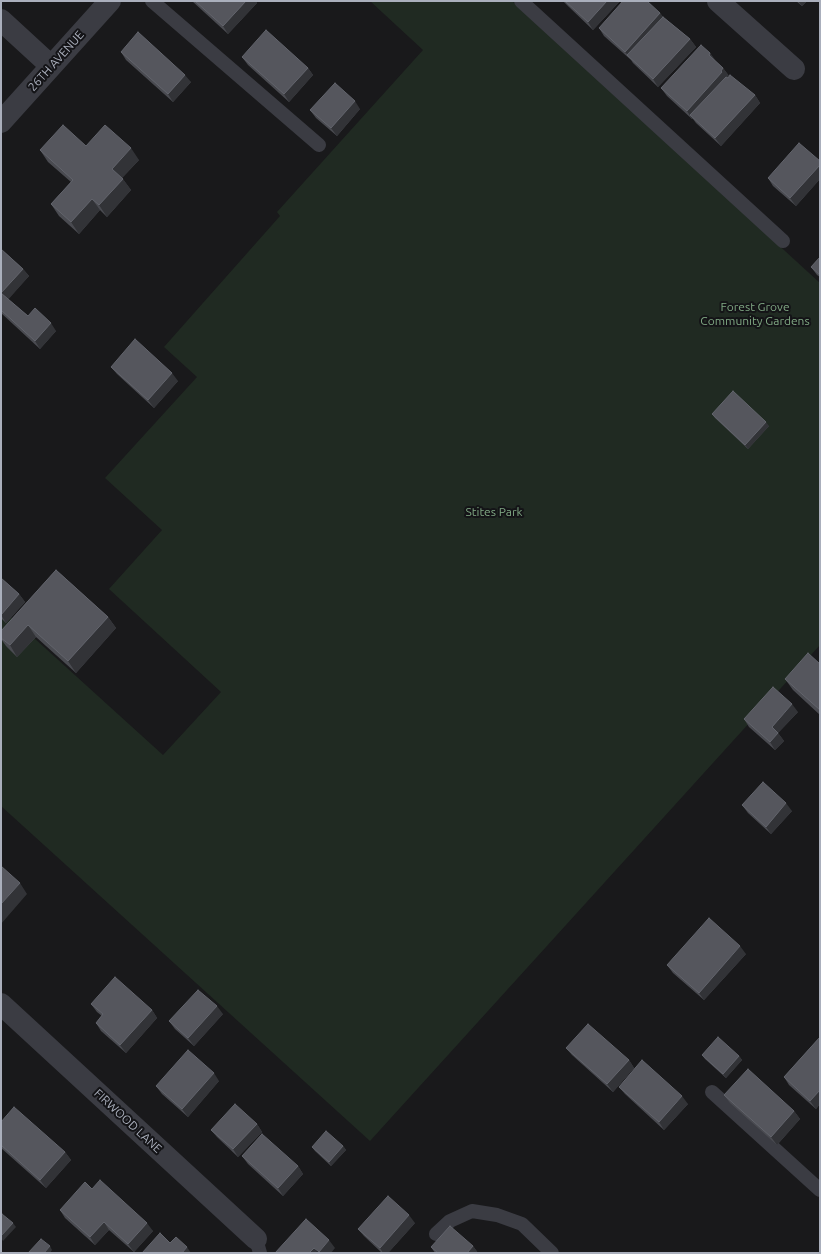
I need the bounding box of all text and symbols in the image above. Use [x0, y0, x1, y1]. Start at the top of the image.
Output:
street label: 26TH AVENUE [25, 28, 87, 94]
park label: Forest Grove Community Gardens [700, 300, 810, 328]
park label: Stites Park [465, 505, 523, 519]
street label: FIRWOOD LANE [91, 1086, 165, 1156]

